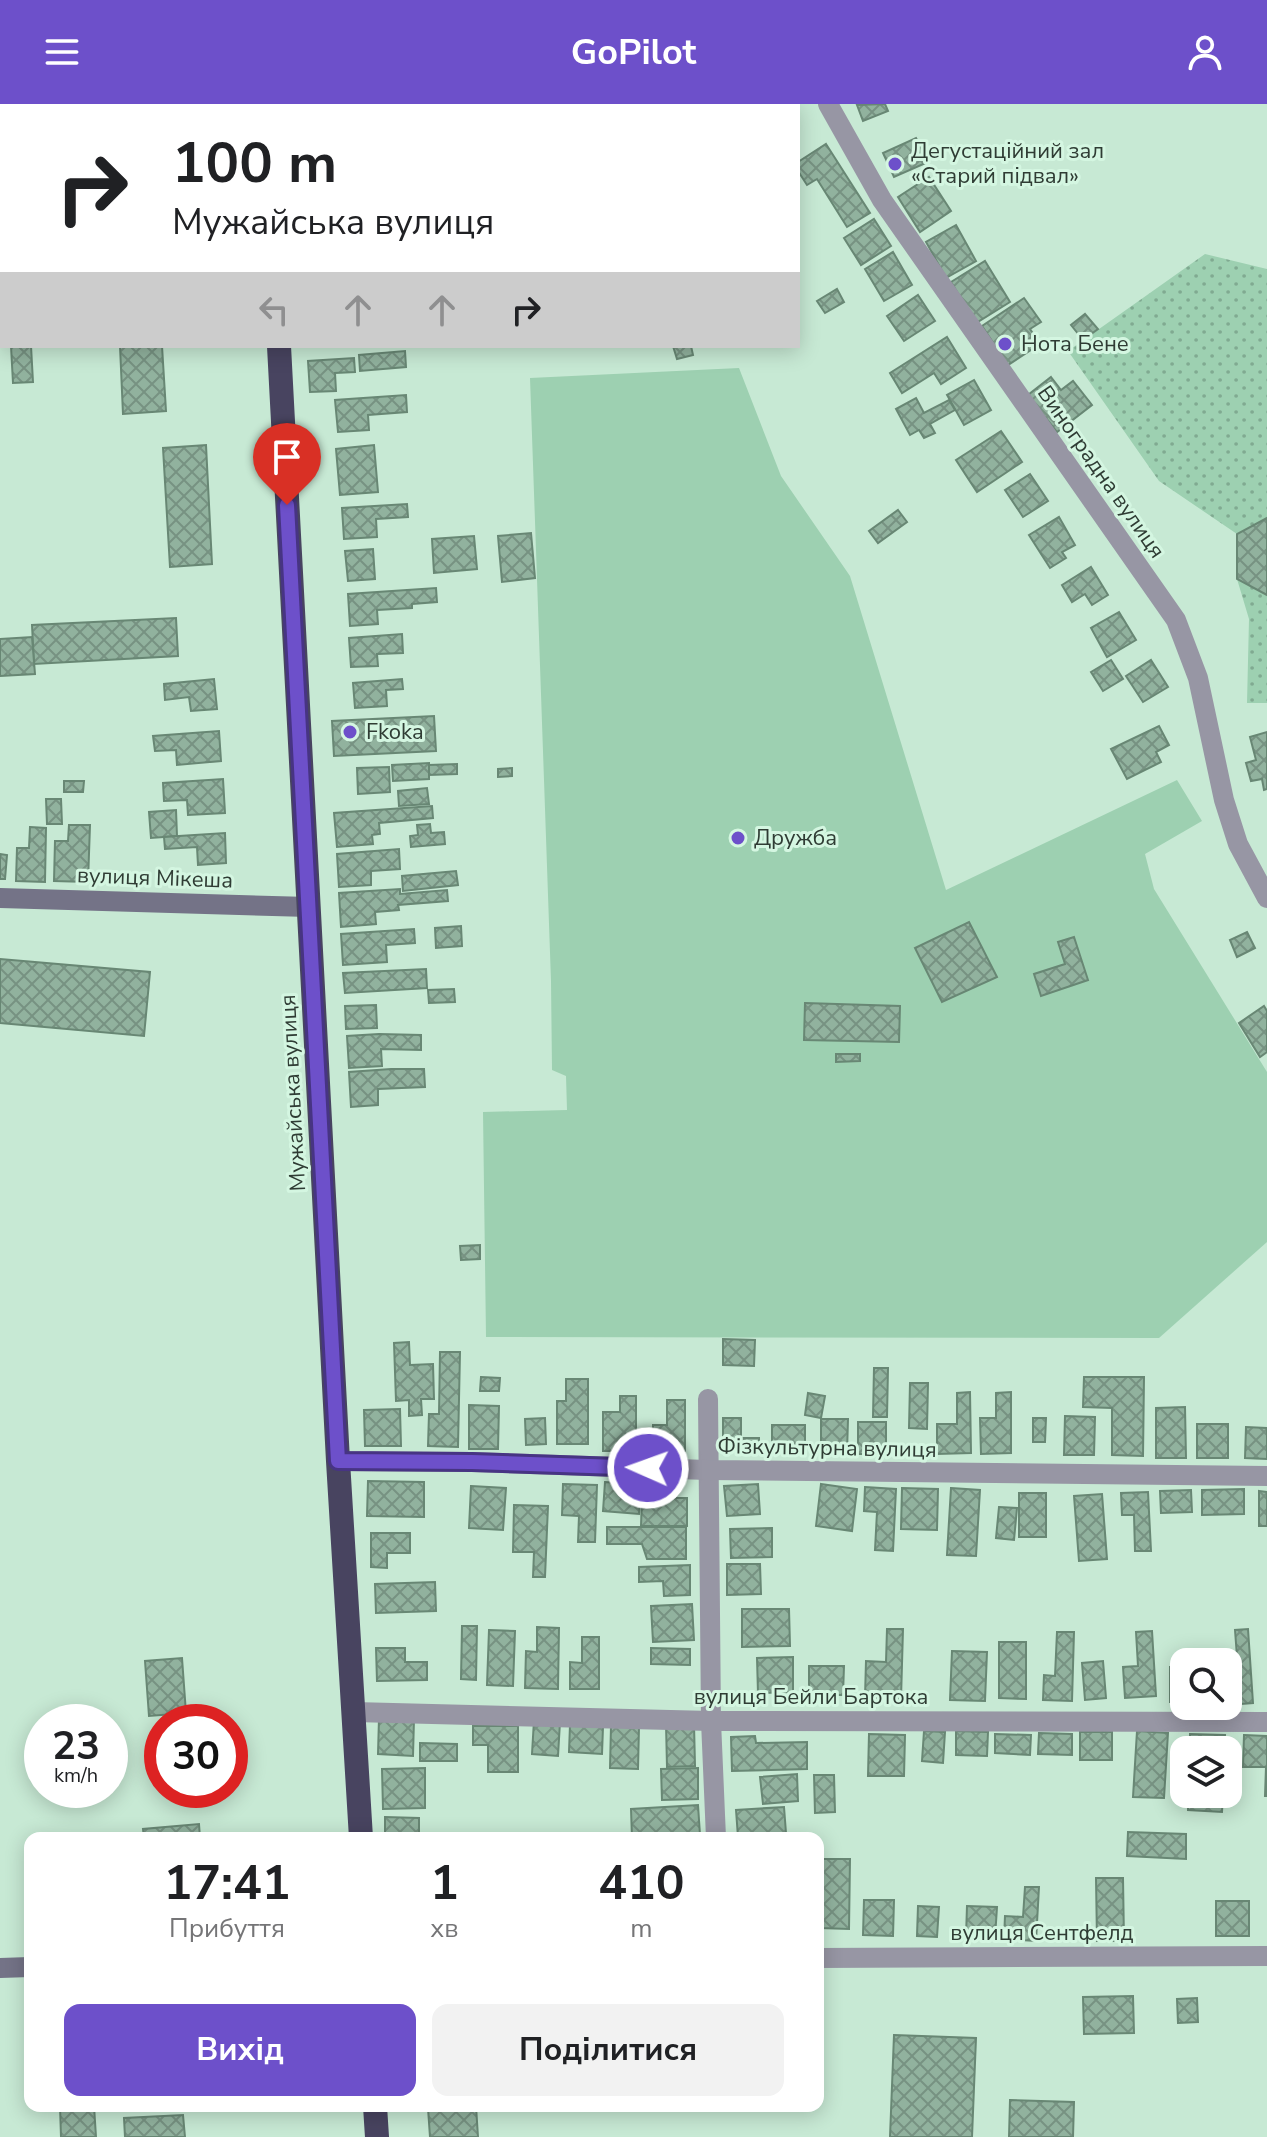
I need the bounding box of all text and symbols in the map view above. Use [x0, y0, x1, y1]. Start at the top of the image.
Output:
text: GoPilot [571, 28, 696, 77]
icon: menu [40, 30, 84, 74]
icon: person [1183, 30, 1227, 74]
text: 100 m [172, 125, 337, 202]
icon: right [40, 136, 144, 240]
place label: Дегустаційний зал «Старий підвал» [911, 136, 1104, 191]
marker: Дегустаційний зал «Старий підвал» [886, 155, 904, 173]
text: Мужайська вулиця [172, 198, 494, 247]
icon: left [252, 288, 296, 332]
icon: ahead [336, 288, 380, 332]
icon: ahead [420, 288, 464, 332]
icon: right [504, 288, 548, 332]
place label: Нота Бене [1021, 329, 1129, 359]
marker: Нота Бене [996, 335, 1014, 353]
street label: Виноградна вулиця [1030, 380, 1172, 564]
pin [253, 423, 321, 505]
icon: arrive [265, 435, 309, 479]
place label: Fkoka [366, 717, 424, 747]
marker: Fkoka [341, 723, 359, 741]
place label: Дружба [754, 823, 837, 853]
marker: Дружба [729, 829, 747, 847]
street label: вулиця Мікеша [76, 860, 234, 896]
street label: Мужайська вулиця [273, 994, 313, 1192]
position arrow [606, 1426, 690, 1510]
street label: Фізкультурна вулиця [717, 1431, 937, 1465]
map controls [1170, 1648, 1242, 1808]
button: search [1170, 1648, 1242, 1720]
street label: вулиця Бейли Бартока [694, 1682, 928, 1712]
speed limit sign: 30 [144, 1704, 248, 1808]
text: 23 [52, 1719, 100, 1773]
button: layers [1170, 1736, 1242, 1808]
text: km/h [54, 1762, 98, 1789]
text: 17:41 [163, 1850, 291, 1916]
text: 1 [430, 1850, 459, 1916]
text: 410 [598, 1850, 685, 1916]
text: Прибуття [169, 1911, 285, 1946]
text: хв [430, 1911, 458, 1946]
text: m [630, 1911, 652, 1946]
street label: вулиця Сентфелд [950, 1918, 1134, 1948]
button: Вихід [64, 2004, 416, 2096]
button: Поділитися [432, 2004, 784, 2096]

